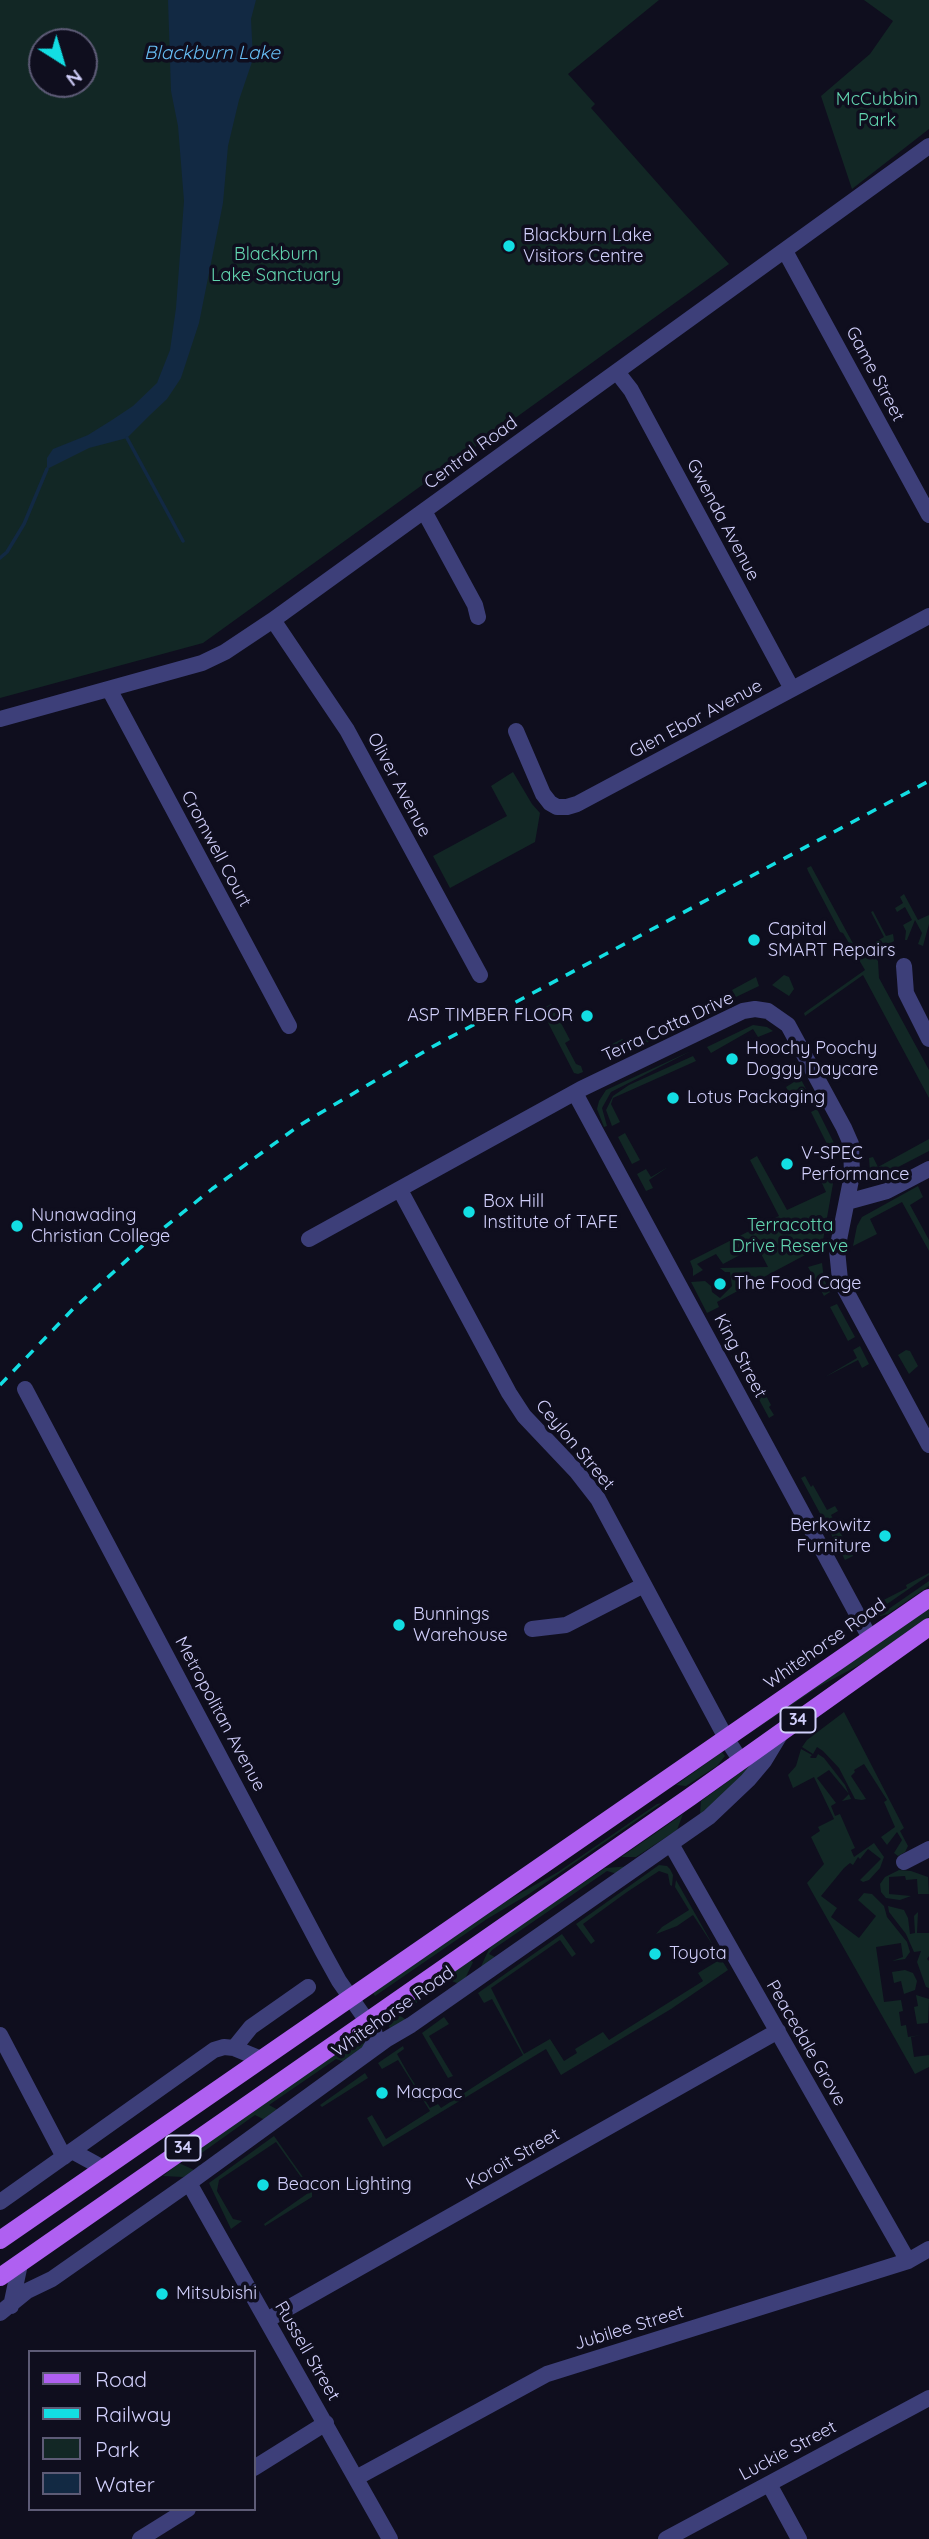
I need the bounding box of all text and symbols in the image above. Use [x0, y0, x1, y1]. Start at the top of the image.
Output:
north arrow [28, 28, 98, 98]
water label: Blackburn Lake [144, 42, 280, 64]
text: N [62, 64, 87, 92]
park label: McCubbin Park [836, 89, 918, 132]
place label: Blackburn Lake Visitors Centre [523, 225, 652, 268]
marker: Blackburn Lake Visitors Centre [501, 238, 517, 254]
park label: Blackburn Lake Sanctuary [211, 244, 341, 286]
street label: Game Street [841, 323, 909, 425]
street label: Central Road [420, 412, 522, 494]
street label: Gwenda Avenue [682, 455, 764, 585]
street label: Glen Ebor Avenue [626, 675, 766, 763]
street label: Oliver Avenue [363, 729, 435, 841]
street label: Cromwell Court [176, 787, 256, 911]
place label: Capital SMART Repairs [768, 919, 895, 962]
marker: Capital SMART Repairs [746, 932, 762, 948]
street label: Terra Cotta Drive [599, 987, 737, 1067]
place label: ASP TIMBER FLOOR [407, 1005, 573, 1027]
marker: ASP TIMBER FLOOR [579, 1008, 595, 1024]
place label: Hoochy Poochy Doggy Daycare [746, 1038, 878, 1080]
marker: Hoochy Poochy Doggy Daycare [724, 1051, 740, 1067]
place label: Lotus Packaging [687, 1087, 825, 1109]
marker: Lotus Packaging [665, 1090, 681, 1106]
place label: V-SPEC Performance [801, 1143, 909, 1186]
marker: V-SPEC Performance [779, 1156, 795, 1172]
place label: Box Hill Institute of TAFE [483, 1191, 618, 1234]
marker: Box Hill Institute of TAFE [461, 1204, 477, 1220]
place label: Nunawading Christian College [31, 1205, 170, 1248]
park label: Terracotta Drive Reserve [732, 1215, 848, 1258]
marker: Nunawading Christian College [9, 1218, 25, 1234]
place label: The Food Cage [734, 1273, 861, 1295]
marker: The Food Cage [712, 1276, 728, 1292]
street label: King Street [709, 1310, 771, 1402]
street label: Ceylon Street [531, 1395, 619, 1495]
place label: Berkowitz Furniture [790, 1515, 871, 1558]
marker: Berkowitz Furniture [877, 1528, 893, 1544]
street label: Whitehorse Road [760, 1594, 890, 1694]
place label: Bunnings Warehouse [413, 1604, 508, 1646]
marker: Bunnings Warehouse [391, 1617, 407, 1633]
street label: Metropolitan Avenue [170, 1633, 270, 1795]
road number: 34 [780, 1708, 816, 1732]
place label: Toyota [669, 1943, 727, 1965]
marker: Toyota [647, 1946, 663, 1962]
street label: Whitehorse Road [328, 1962, 458, 2062]
street label: Peacedale Grove [761, 1976, 851, 2110]
place label: Macpac [396, 2082, 462, 2104]
marker: Macpac [374, 2085, 390, 2101]
street label: Koroit Street [463, 2124, 563, 2194]
road number: 34 [166, 2136, 200, 2160]
place label: Beacon Lighting [277, 2174, 412, 2196]
marker: Beacon Lighting [255, 2177, 271, 2193]
place label: Mitsubishi [176, 2283, 257, 2305]
marker: Mitsubishi [154, 2286, 170, 2302]
street label: Russell Street [270, 2297, 344, 2405]
street label: Jubilee Street [571, 2301, 687, 2355]
legend [28, 2350, 256, 2511]
text: Road [95, 2366, 147, 2392]
text: Railway [95, 2401, 171, 2427]
street label: Luckie Street [736, 2416, 840, 2486]
text: Park [95, 2436, 139, 2462]
text: Water [95, 2471, 155, 2497]

